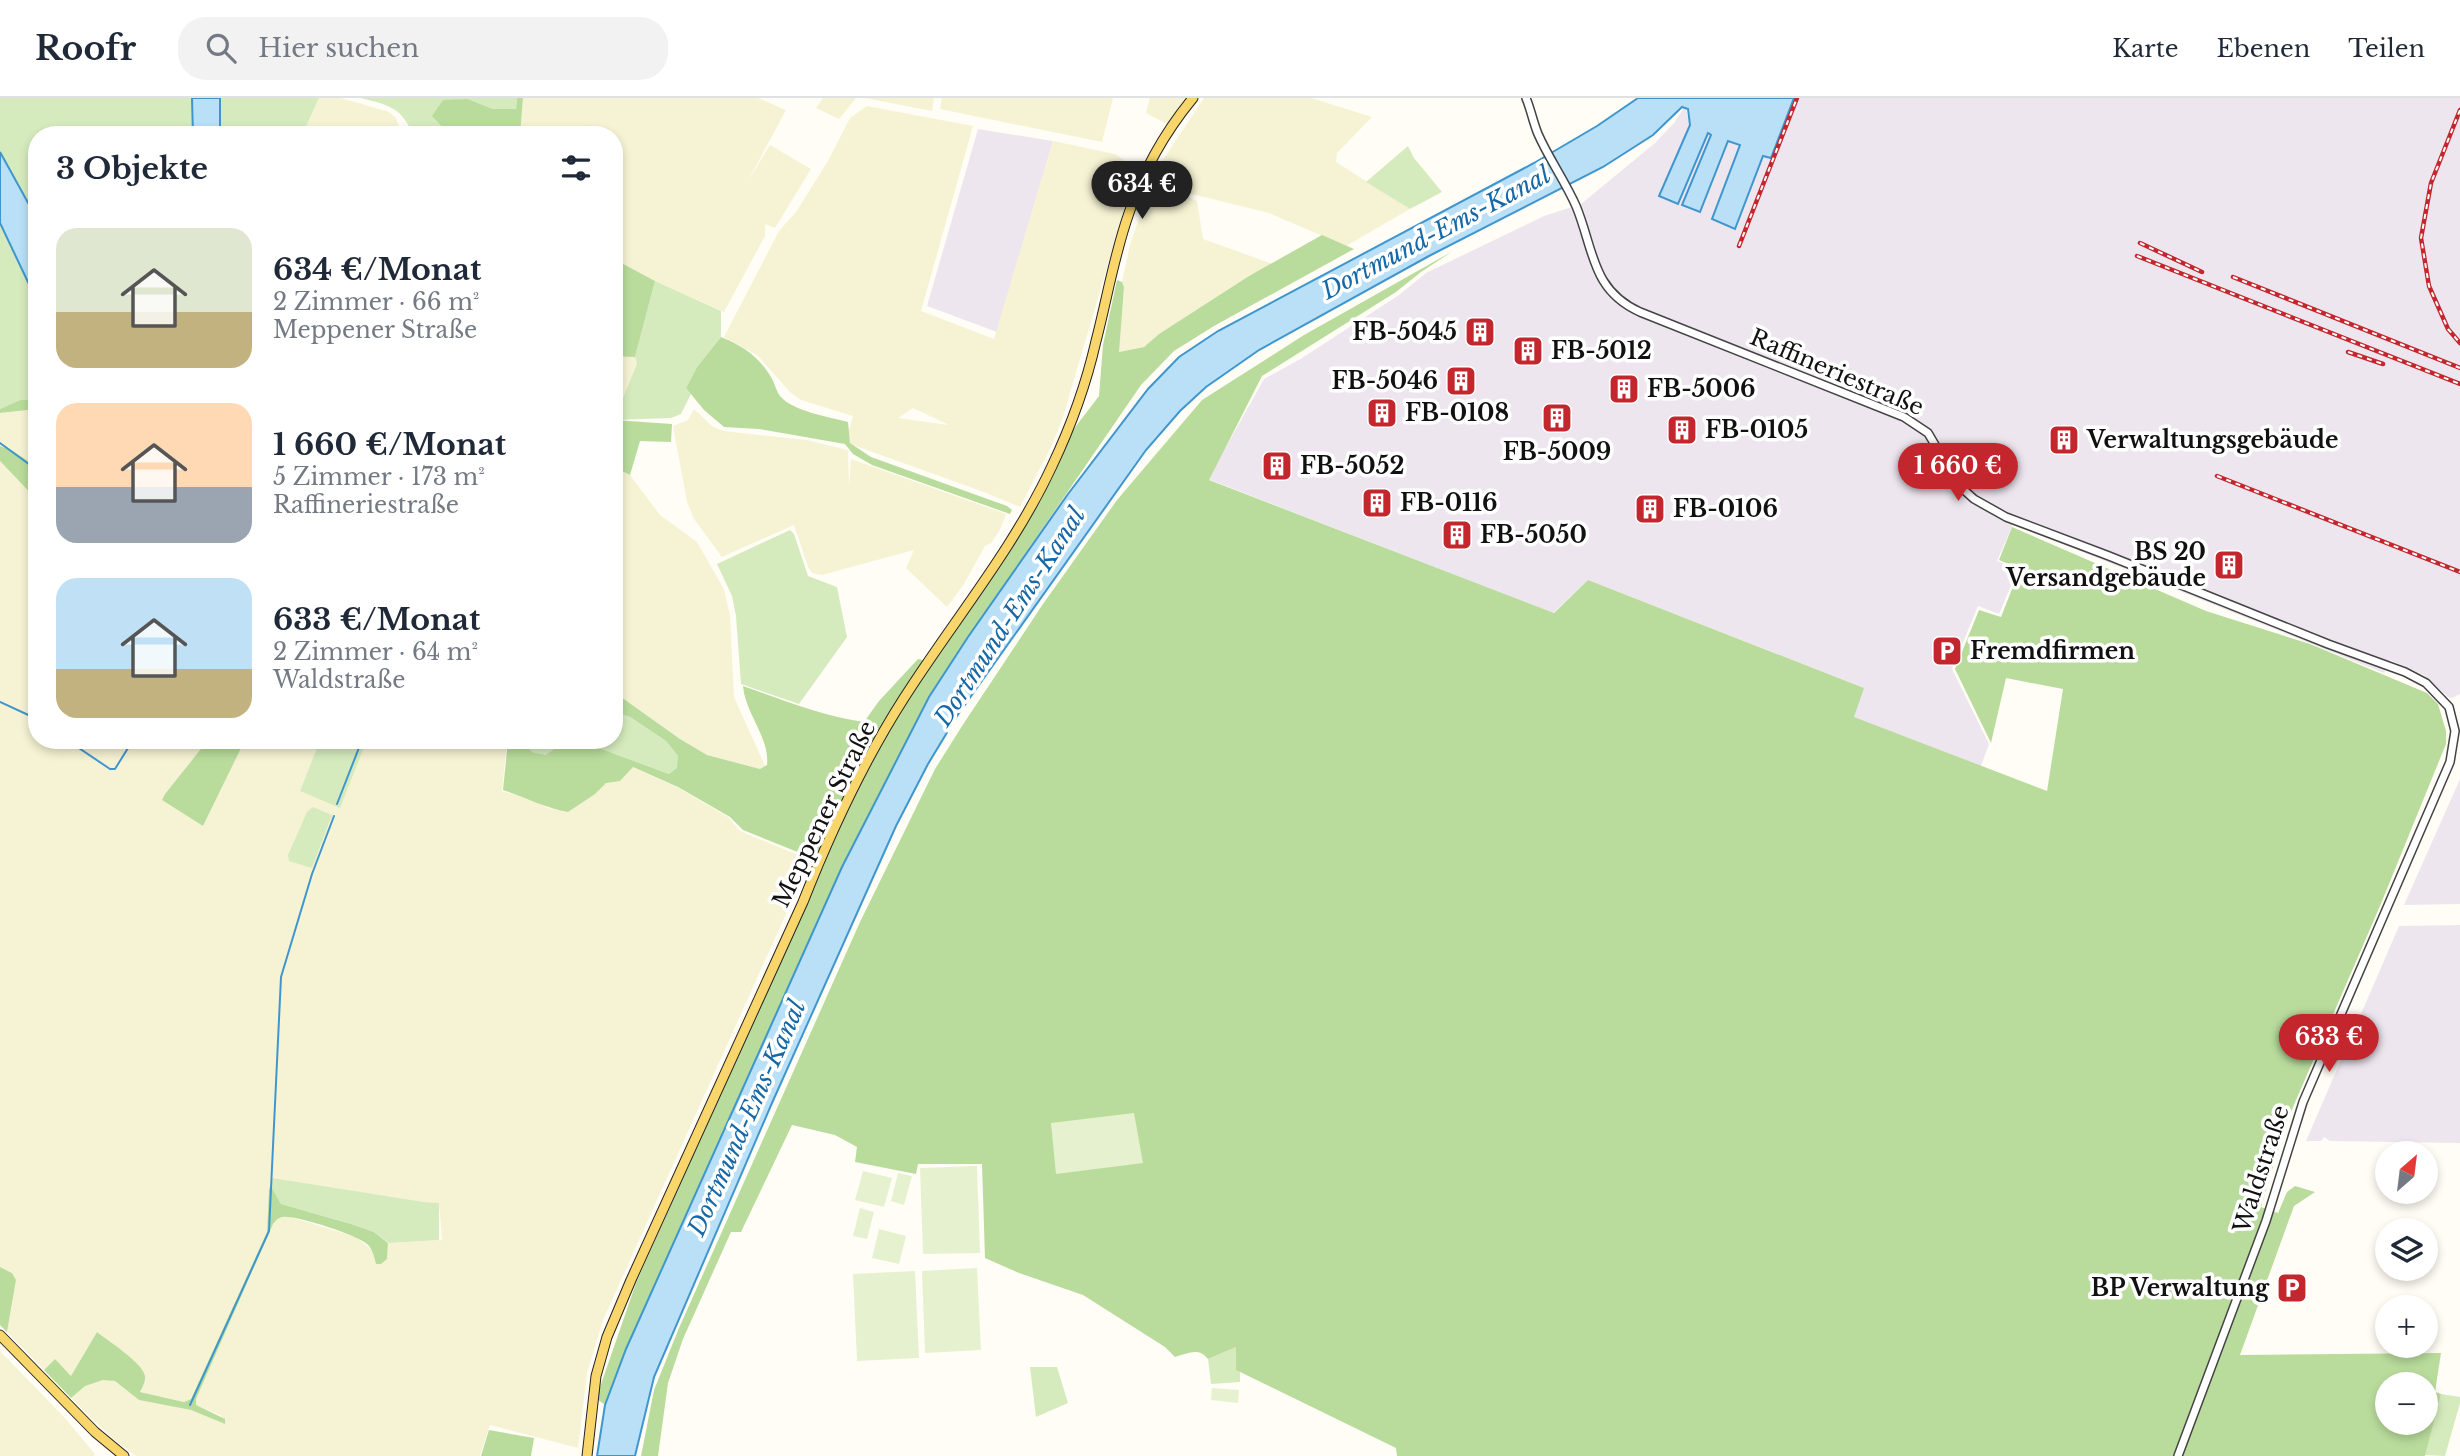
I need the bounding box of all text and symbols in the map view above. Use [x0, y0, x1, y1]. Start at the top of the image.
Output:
search box [178, 17, 668, 80]
text: Roofr [35, 28, 136, 69]
icon: search [202, 29, 240, 67]
text: Hier suchen [258, 32, 419, 64]
text: Karte [2112, 34, 2179, 63]
text: Ebenen [2217, 34, 2310, 63]
text: Teilen [2348, 34, 2425, 63]
icon: filters [557, 149, 595, 187]
text: 3 Objekte [56, 150, 208, 187]
water label: Dortmund-Ems-Kanal [1315, 160, 1556, 306]
pin: 634 € [1093, 162, 1191, 221]
text: 634 € [1107, 170, 1177, 198]
text: 634 €/Monat [273, 251, 481, 288]
icon: home [112, 256, 196, 340]
text: 2 Zimmer · 66 m² [273, 288, 479, 316]
building icon: FB-5045 [1463, 315, 1497, 349]
text: Meppener Straße [273, 316, 477, 344]
place label: FB-5045 [1352, 318, 1457, 346]
street label: Raffineriestraße [1746, 323, 1928, 421]
building icon: FB-5012 [1511, 334, 1545, 368]
place label: FB-5012 [1551, 337, 1652, 365]
building icon: FB-5046 [1444, 364, 1478, 398]
place label: FB-5046 [1331, 367, 1438, 395]
building icon: FB-5006 [1607, 372, 1641, 406]
place label: FB-5006 [1647, 375, 1756, 403]
building icon: FB-0108 [1365, 396, 1399, 430]
place label: FB-0108 [1405, 399, 1509, 427]
building icon: FB-5009 [1540, 401, 1574, 435]
building icon: FB-0105 [1665, 413, 1699, 447]
place label: FB-0105 [1705, 416, 1808, 444]
building icon: Verwaltungsgebäude [2047, 423, 2081, 457]
text: 1 660 €/Monat [273, 426, 506, 463]
place label: Verwaltungsgebäude [2086, 426, 2338, 454]
icon: home [112, 431, 196, 515]
place label: FB-5009 [1503, 438, 1611, 466]
pin: 1 660 € [1893, 444, 2023, 503]
building icon: FB-5052 [1260, 449, 1294, 483]
place label: FB-5052 [1300, 452, 1404, 480]
text: 1 660 € [1914, 452, 2002, 480]
text: 5 Zimmer · 173 m² [273, 463, 485, 491]
building icon: FB-0116 [1360, 486, 1394, 520]
place label: FB-0116 [1400, 489, 1498, 517]
text: Raffineriestraße [273, 491, 459, 519]
building icon: FB-0106 [1633, 492, 1667, 526]
place label: FB-0106 [1673, 495, 1778, 523]
water label: Dortmund-Ems-Kanal [927, 501, 1091, 732]
building icon: FB-5050 [1440, 518, 1474, 552]
place label: FB-5050 [1480, 521, 1587, 549]
place label: BS 20 Versandgebäude [2005, 538, 2206, 592]
building icon: BS 20 Versandgebäude [2212, 548, 2246, 582]
text: 633 €/Monat [273, 601, 481, 638]
icon: home [112, 606, 196, 690]
parking icon: Fremdfirmen [1930, 634, 1964, 668]
place label: Fremdfirmen [1970, 637, 2135, 665]
text: 2 Zimmer · 64 m² [273, 638, 478, 666]
text: Waldstraße [273, 666, 406, 694]
street label: Meppener Straße [767, 716, 881, 912]
water label: Dortmund-Ems-Kanal [681, 995, 812, 1241]
pin: 633 € [2280, 1014, 2378, 1074]
text: 633 € [2295, 1023, 2363, 1051]
street label: Waldstraße [2227, 1102, 2295, 1237]
north arrow [2375, 1141, 2438, 1204]
map controls [2375, 1141, 2438, 1435]
button: layers [2375, 1218, 2438, 1281]
parking icon: BP Verwaltung [2275, 1271, 2309, 1305]
place label: BP Verwaltung [2091, 1274, 2270, 1302]
button: + [2375, 1295, 2438, 1358]
button: − [2375, 1372, 2438, 1435]

